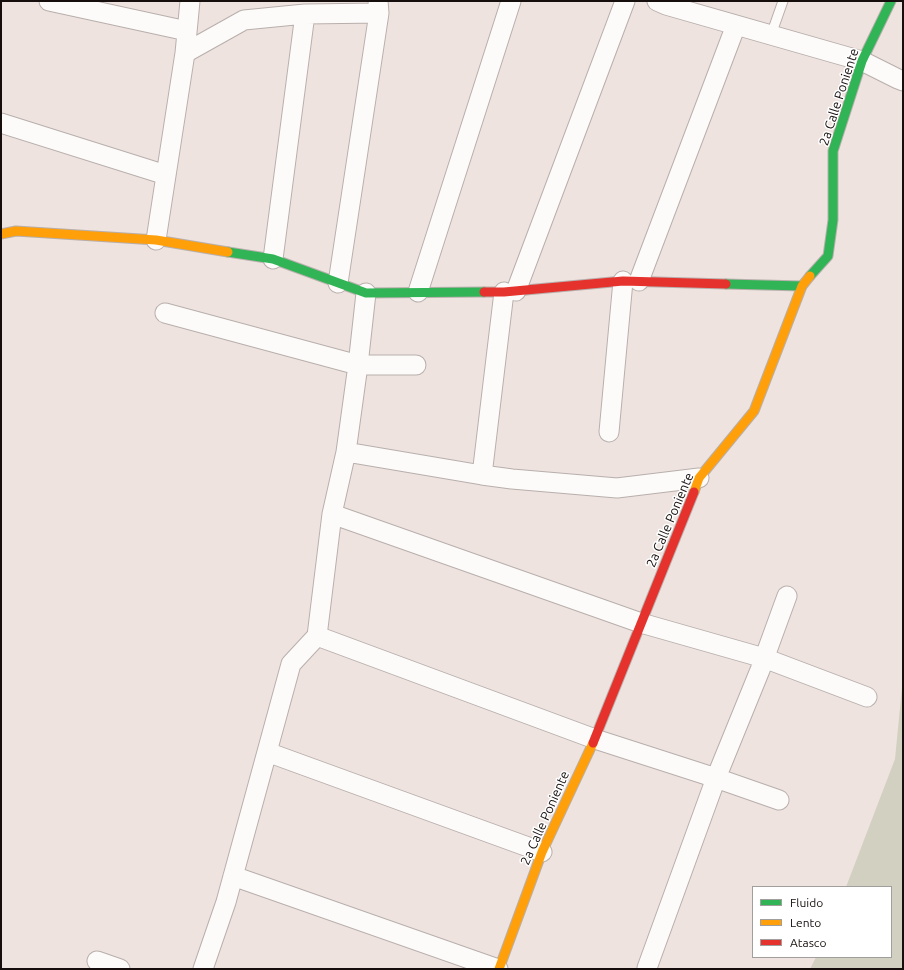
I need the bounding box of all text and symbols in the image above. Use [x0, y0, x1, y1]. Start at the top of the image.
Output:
street label: 2a Calle Poniente [816, 46, 862, 148]
street label: 2a Calle Poniente [643, 470, 697, 570]
street label: 2a Calle Poniente [517, 769, 573, 867]
legend [752, 886, 892, 958]
text: Fluido [790, 896, 823, 909]
text: Lento [790, 916, 821, 929]
text: Atasco [790, 936, 826, 949]

